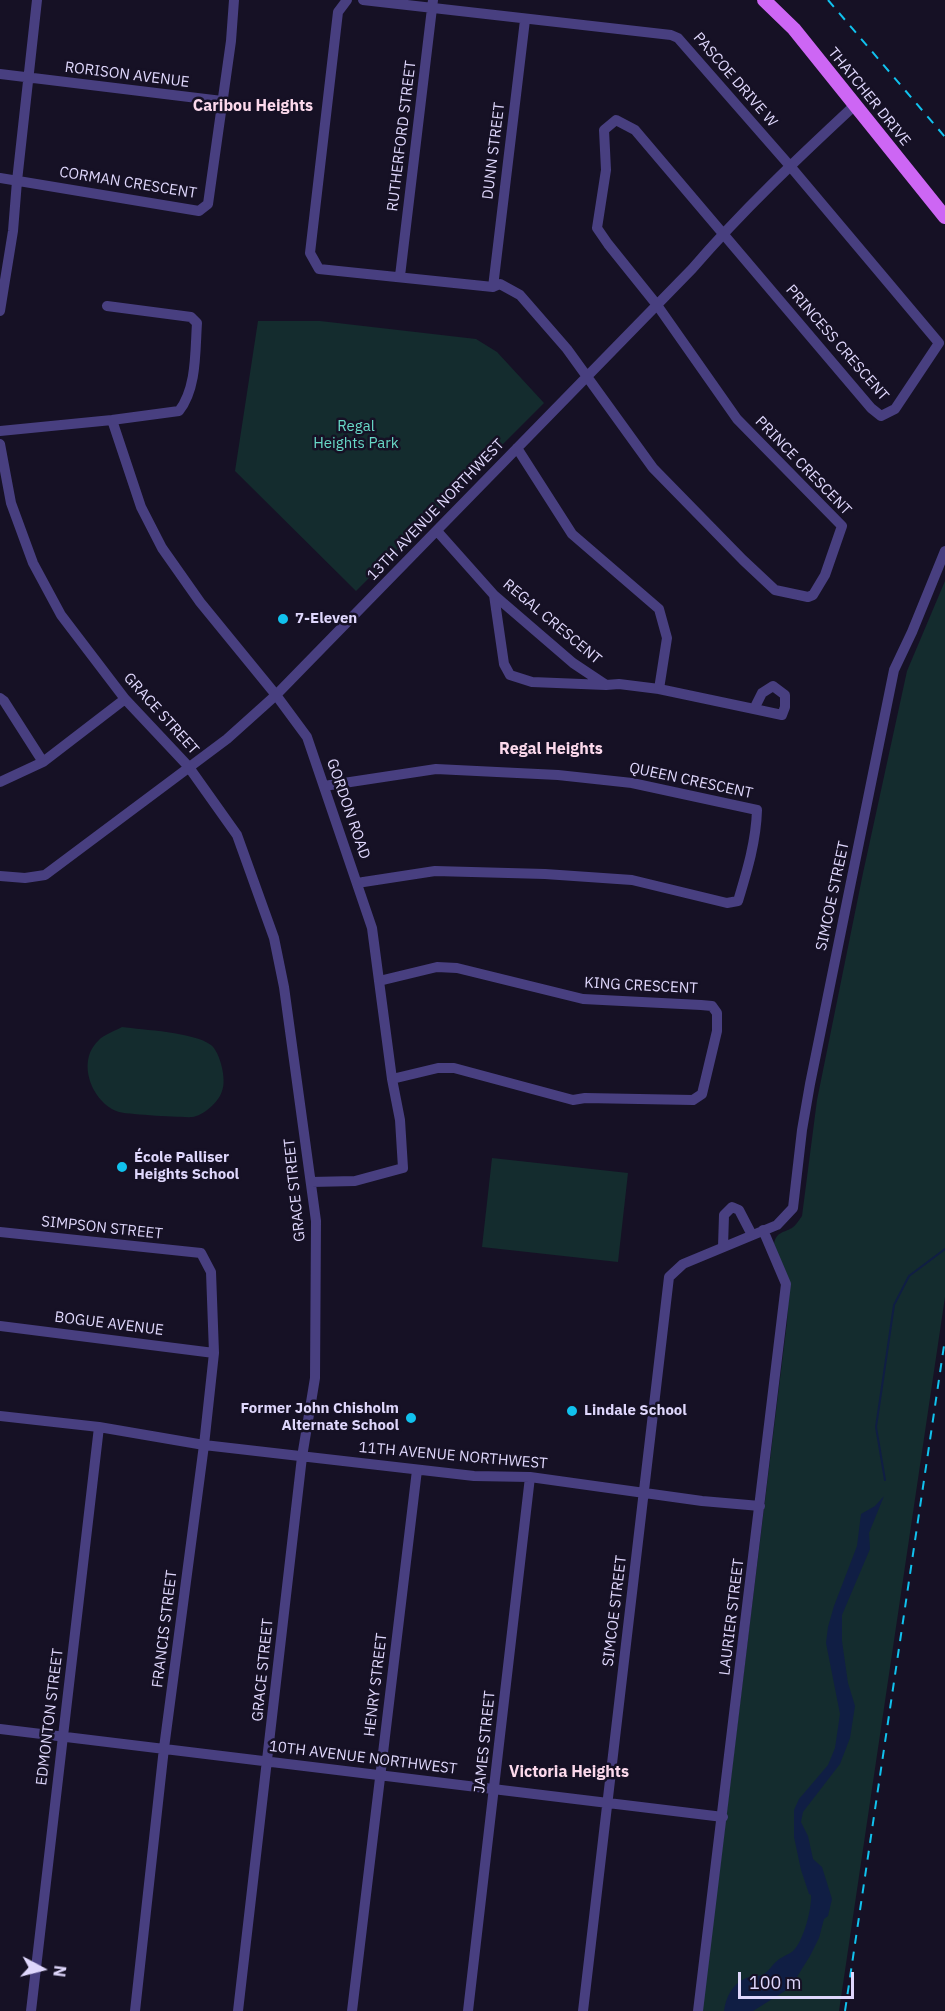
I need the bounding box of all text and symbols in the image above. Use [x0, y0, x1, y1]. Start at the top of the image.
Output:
street label: PASCOE DRIVE W [689, 29, 781, 131]
street label: THATCHER DRIVE [824, 44, 914, 150]
street label: RORISON AVENUE [64, 58, 190, 92]
street label: RUTHERFORD STREET [384, 60, 420, 212]
district label: Caribou Heights [193, 96, 313, 116]
street label: DUNN STREET [479, 101, 509, 201]
street label: CORMAN CRESCENT [58, 163, 198, 203]
street label: PRINCESS CRESCENT [782, 281, 892, 405]
street label: PRINCE CRESCENT [751, 413, 855, 519]
park label: Regal Heights Park [313, 418, 399, 453]
street label: 13TH AVENUE NORTHWEST [364, 436, 508, 584]
street label: REGAL CRESCENT [499, 576, 605, 668]
place label: 7-Eleven [295, 610, 357, 628]
marker: 7-Eleven [276, 612, 290, 626]
street label: GRACE STREET [120, 669, 202, 759]
district label: Regal Heights [499, 739, 603, 759]
street label: GORDON ROAD [322, 756, 374, 862]
street label: QUEEN CRESCENT [627, 759, 755, 803]
street label: SIMCOE STREET [813, 840, 853, 952]
street label: KING CRESCENT [584, 974, 698, 998]
street label: GRACE STREET [281, 1137, 309, 1243]
place label: École Palliser Heights School [134, 1149, 239, 1184]
marker: École Palliser Heights School [115, 1160, 129, 1174]
street label: SIMPSON STREET [40, 1213, 164, 1243]
street label: BOGUE AVENUE [53, 1308, 165, 1340]
place label: Former John Chisholm Alternate School [241, 1400, 399, 1435]
place label: Lindale School [584, 1402, 687, 1420]
marker: Lindale School [565, 1404, 579, 1418]
marker: Former John Chisholm Alternate School [404, 1411, 418, 1425]
street label: 11TH AVENUE NORTHWEST [358, 1439, 548, 1473]
street label: SIMCOE STREET [599, 1554, 631, 1668]
street label: LAURIER STREET [716, 1558, 748, 1676]
street label: FRANCIS STREET [149, 1569, 181, 1689]
street label: GRACE STREET [249, 1617, 277, 1723]
street label: HENRY STREET [361, 1632, 391, 1738]
street label: EDMONTON STREET [33, 1647, 67, 1787]
street label: JAMES STREET [471, 1690, 499, 1794]
street label: 10TH AVENUE NORTHWEST [268, 1738, 458, 1778]
district label: Victoria Heights [509, 1762, 629, 1782]
north arrow [12, 1939, 72, 1999]
scale bar [741, 1960, 856, 1998]
text: N [49, 1964, 70, 1978]
text: 100 m [749, 1971, 801, 1994]

